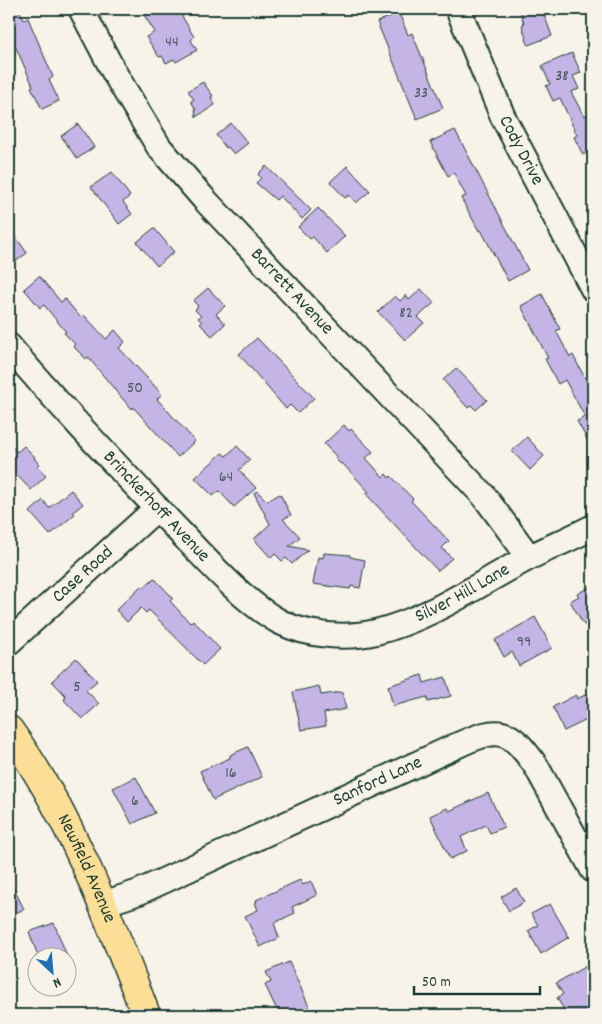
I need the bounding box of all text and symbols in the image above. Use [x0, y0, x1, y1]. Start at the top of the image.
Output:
house number: 44 [165, 31, 179, 54]
house number: 38 [555, 65, 569, 88]
house number: 33 [414, 82, 428, 105]
street label: Cody Drive [491, 111, 550, 190]
street label: Barrett Avenue [244, 242, 339, 341]
house number: 82 [399, 302, 413, 325]
house number: 50 [127, 377, 143, 400]
street label: Brinckerhoff Avenue [96, 445, 216, 569]
house number: 64 [219, 466, 233, 489]
street label: Case Road [46, 540, 120, 610]
street label: Silver Hill Lane [411, 557, 515, 631]
house number: 99 [517, 631, 531, 654]
house number: 5 [73, 676, 81, 699]
street label: Sanford Lane [329, 750, 427, 814]
house number: 16 [225, 762, 237, 785]
house number: 6 [131, 790, 139, 813]
street label: Newfield Avenue [50, 809, 122, 927]
north arrow [28, 946, 78, 996]
scale bar [414, 964, 541, 996]
text: N [49, 971, 64, 992]
text: 50 m [422, 972, 451, 994]

